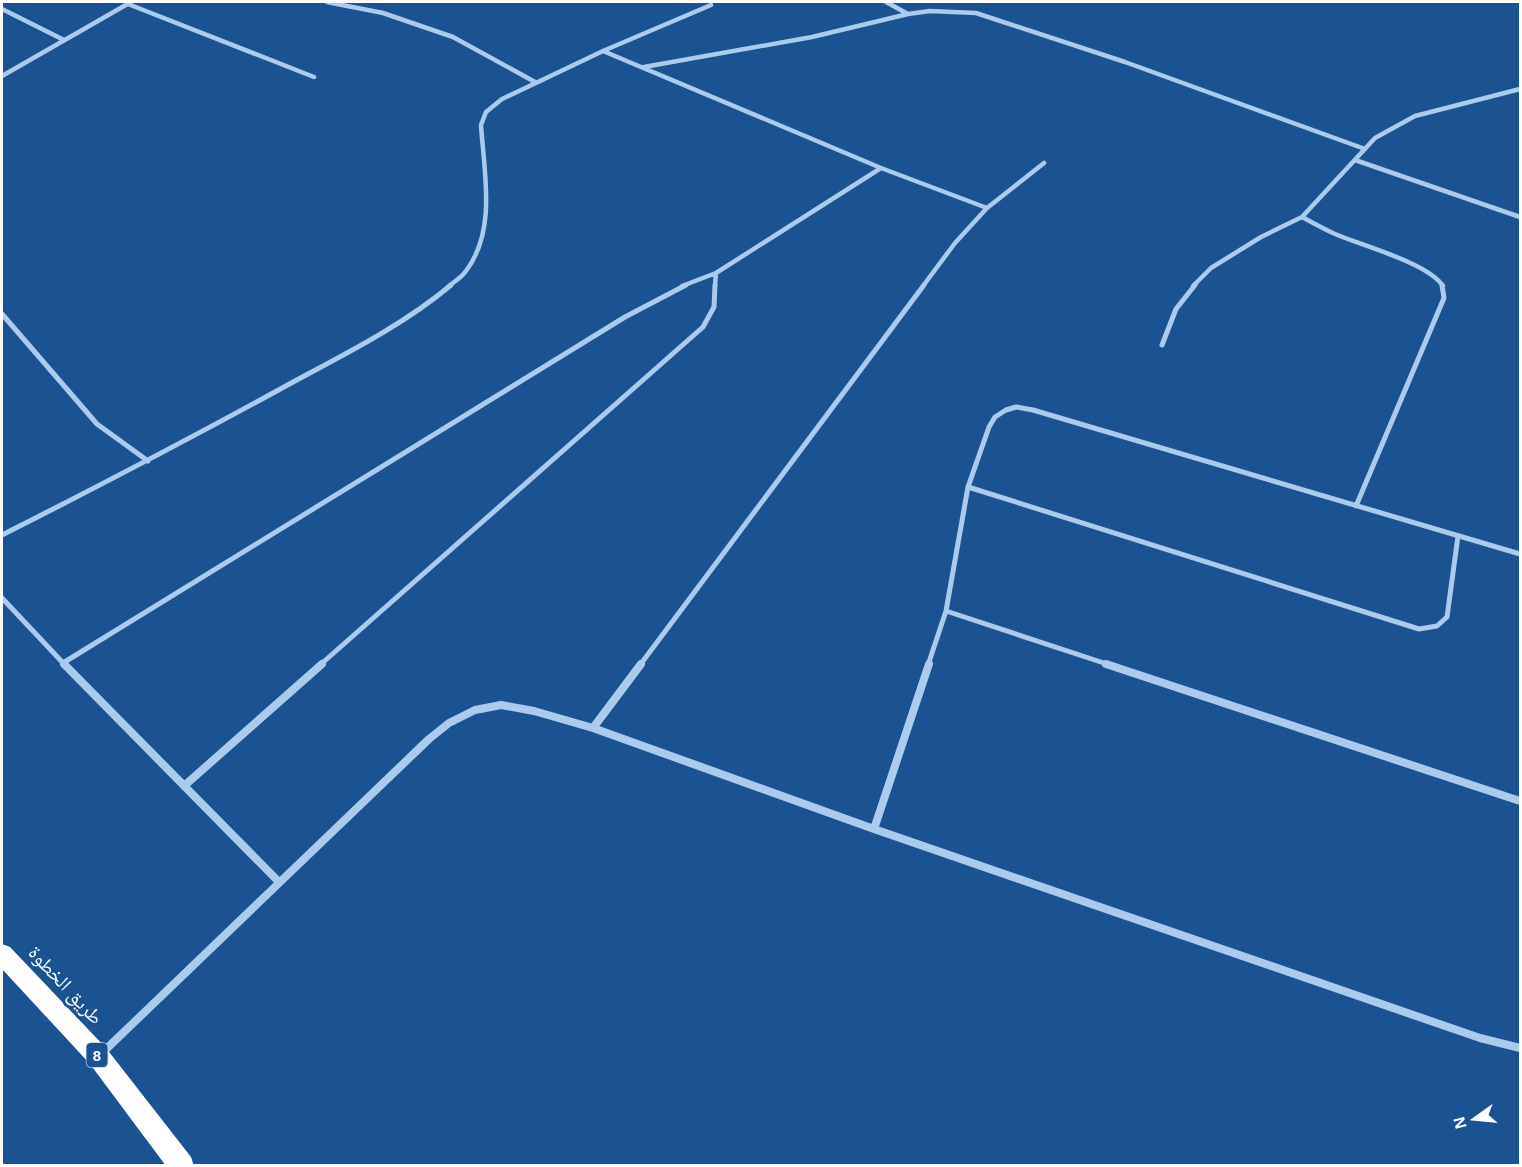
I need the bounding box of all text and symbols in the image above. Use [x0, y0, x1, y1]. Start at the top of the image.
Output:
street label: طريق الخطوة [23, 941, 108, 1029]
road number: 8 [86, 1043, 108, 1067]
north arrow [1444, 1089, 1504, 1149]
text: N [1450, 1115, 1470, 1131]

